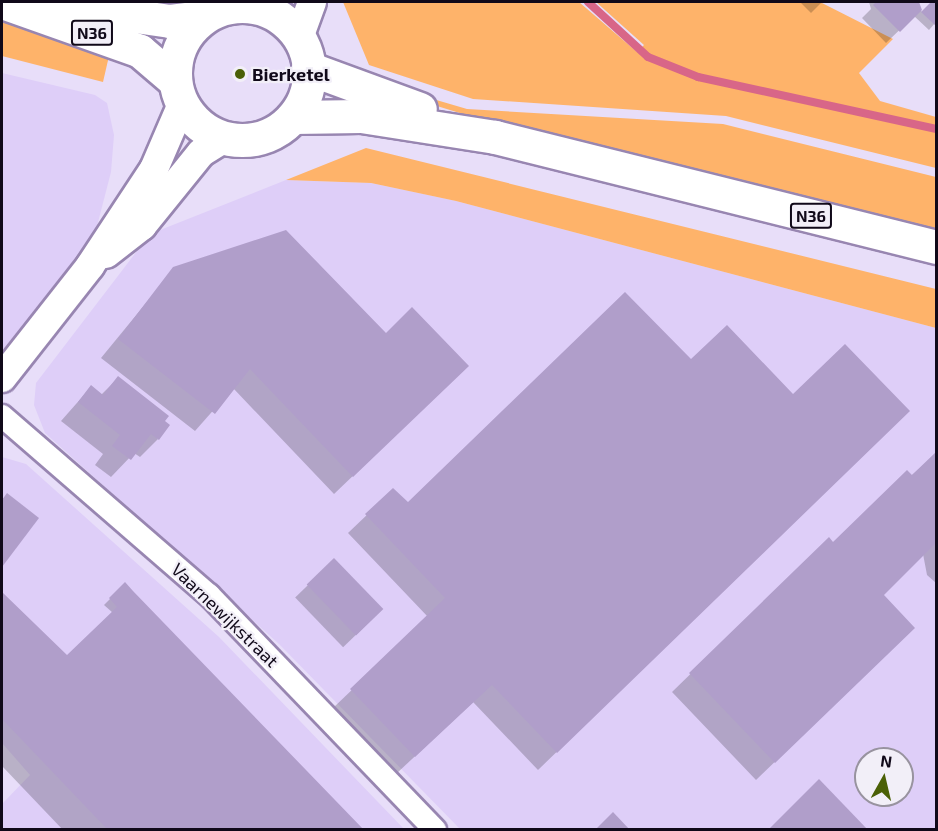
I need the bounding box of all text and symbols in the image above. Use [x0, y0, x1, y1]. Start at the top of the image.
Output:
road number: N36 [70, 20, 115, 46]
place label: Bierketel [252, 63, 330, 85]
marker: Bierketel [233, 67, 247, 81]
road number: N36 [788, 203, 834, 229]
street label: Vaarnewijkstraat [167, 558, 283, 672]
north arrow [854, 747, 914, 807]
text: N [879, 750, 893, 771]

